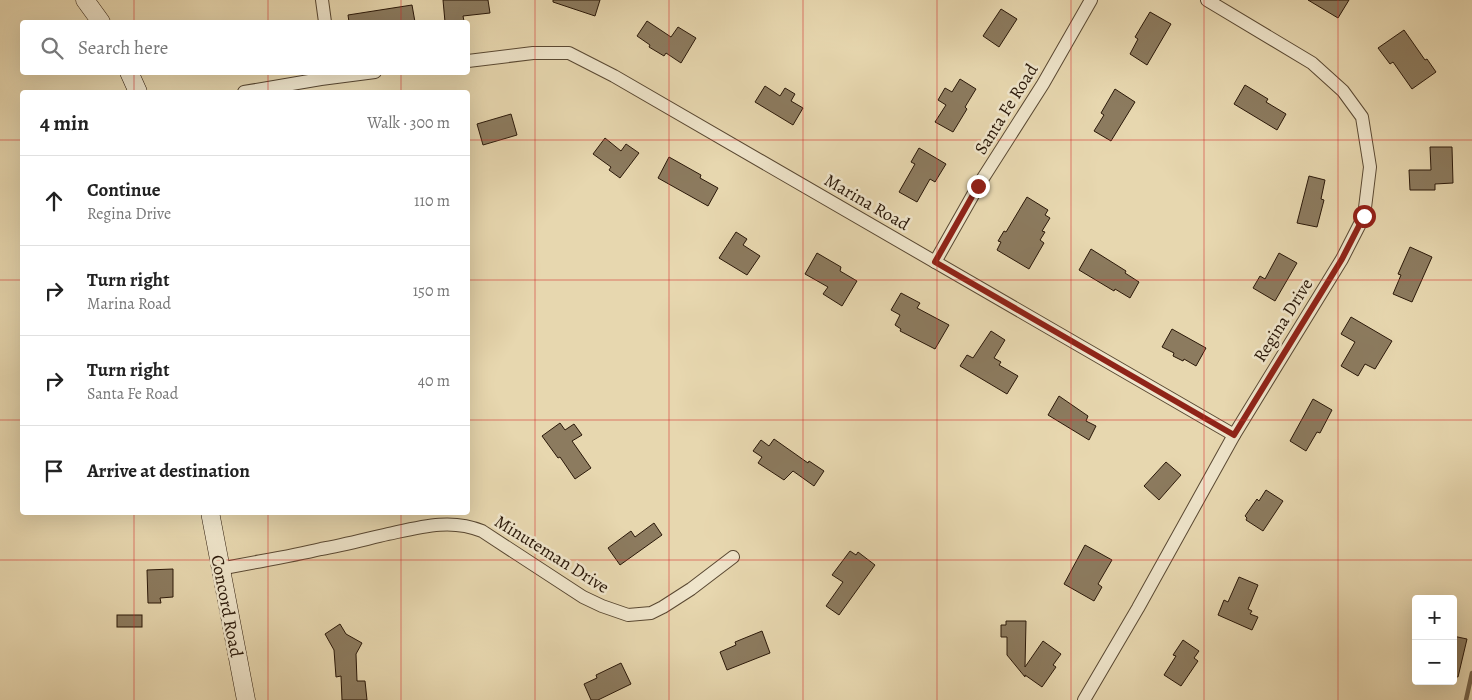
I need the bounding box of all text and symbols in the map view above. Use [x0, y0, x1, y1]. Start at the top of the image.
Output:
search box [20, 20, 470, 75]
icon: search [38, 34, 66, 62]
text: Search here [78, 35, 168, 61]
street label: Santa Fe Road [969, 59, 1044, 159]
text: 4 min [40, 109, 89, 137]
text: Walk · 300 m [367, 112, 450, 134]
street label: Marina Road [820, 168, 914, 236]
route end [967, 175, 990, 198]
text: Continue [87, 177, 161, 203]
icon: ahead [40, 187, 68, 215]
text: 110 m [414, 190, 450, 212]
text: Regina Drive [87, 203, 171, 225]
route start [1353, 205, 1376, 228]
text: Turn right [87, 267, 169, 293]
street label: Regina Drive [1248, 273, 1318, 367]
icon: right [40, 277, 68, 305]
text: 150 m [413, 280, 450, 302]
text: Marina Road [87, 293, 171, 315]
text: Turn right [87, 357, 169, 383]
icon: right [40, 367, 68, 395]
text: 40 m [418, 370, 450, 392]
text: Santa Fe Road [87, 383, 178, 405]
icon: arrive [40, 457, 68, 485]
text: Arrive at destination [87, 458, 250, 484]
street label: Minuteman Drive [490, 509, 614, 599]
street label: Concord Road [205, 553, 249, 659]
map controls [1412, 595, 1457, 685]
button: + [1412, 595, 1457, 640]
button: − [1412, 640, 1457, 685]

